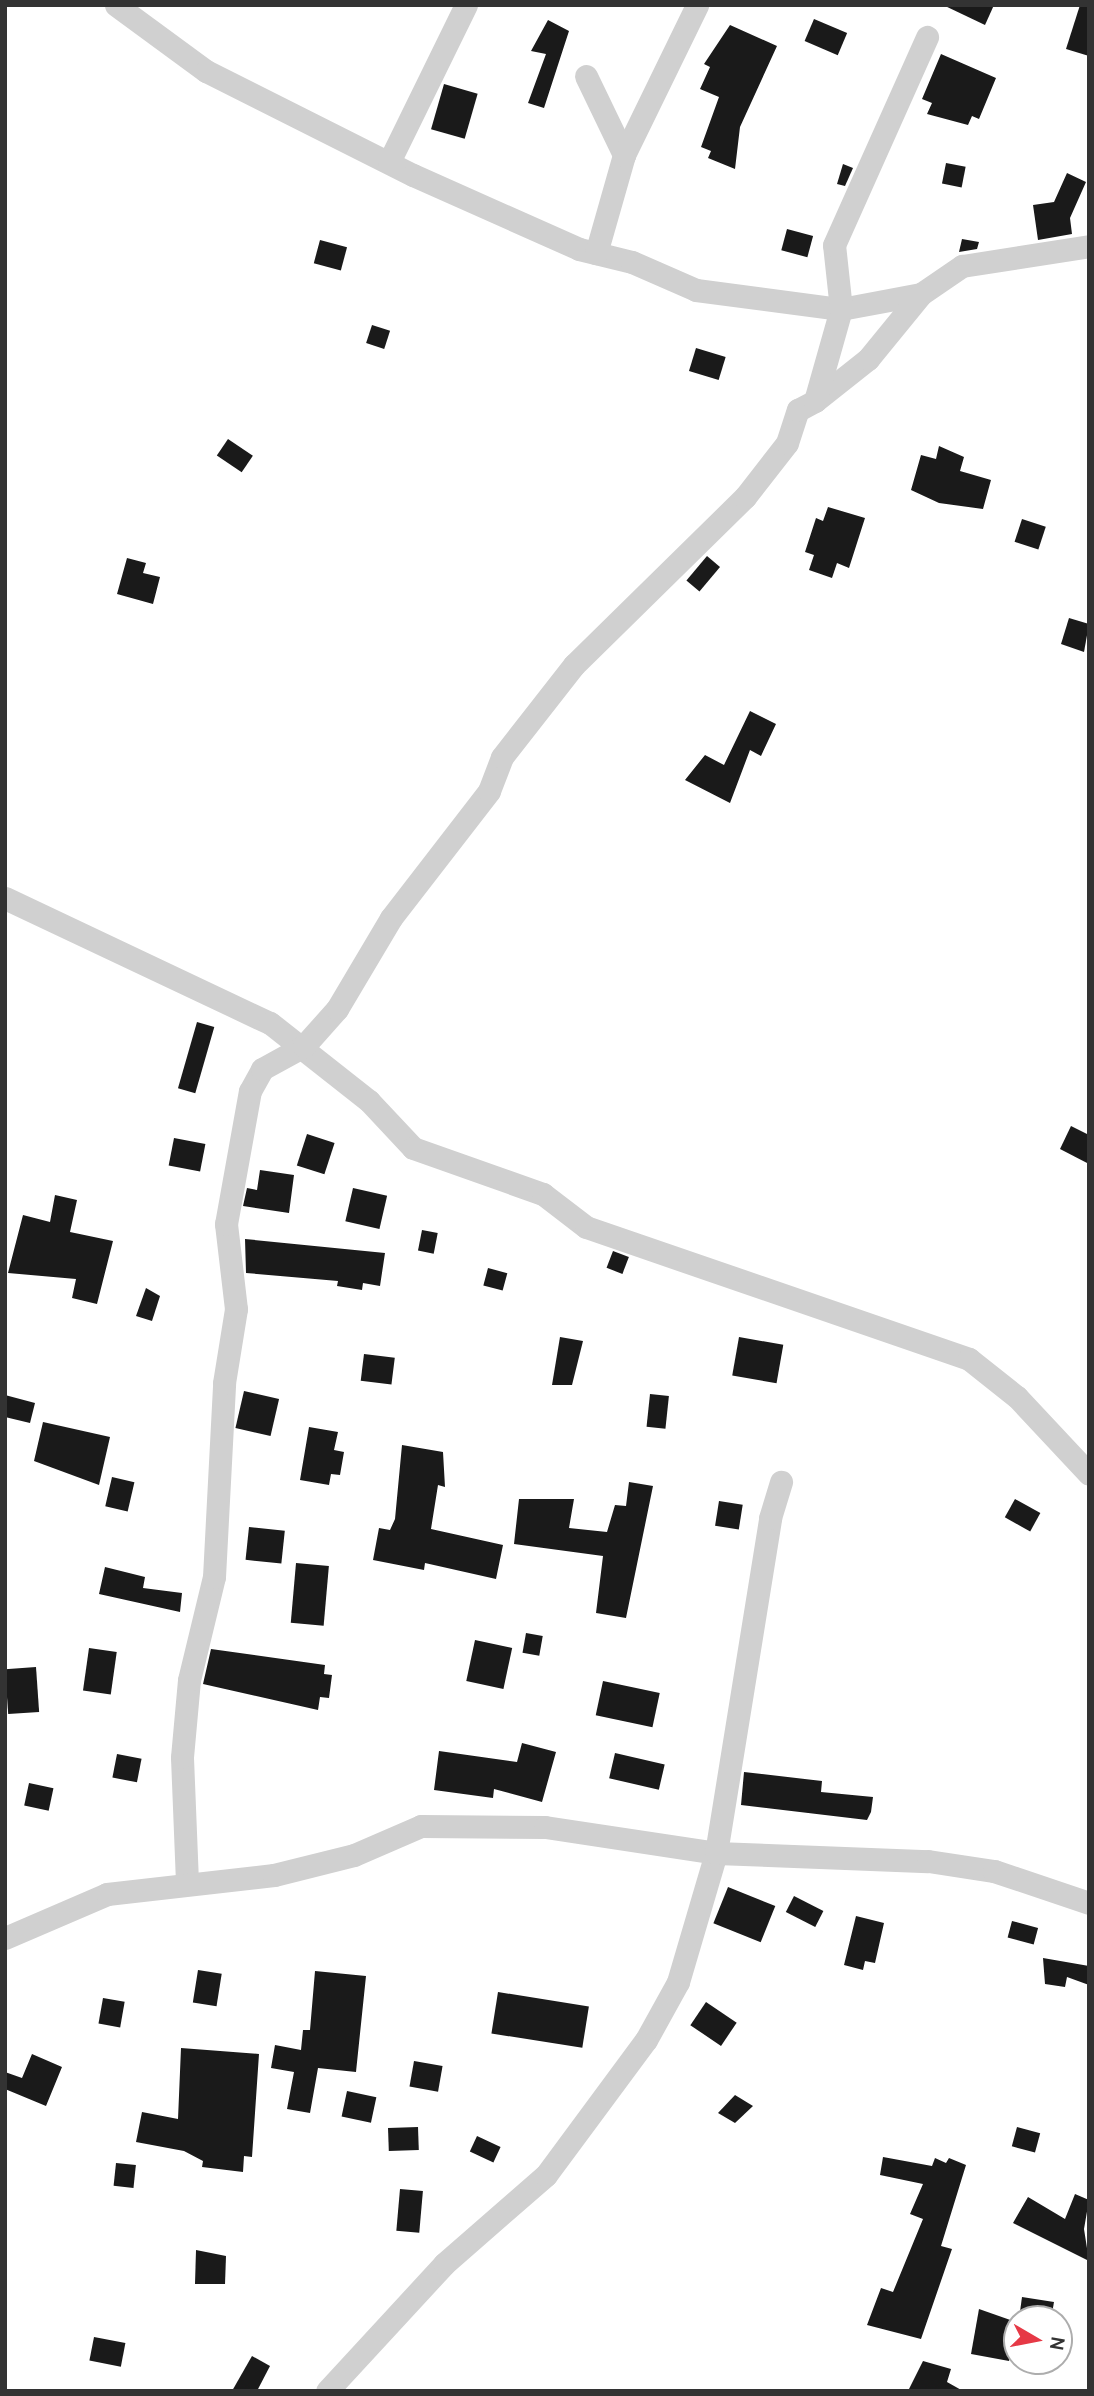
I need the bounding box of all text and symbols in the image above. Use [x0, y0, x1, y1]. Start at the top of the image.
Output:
north arrow [1003, 2305, 1073, 2375]
text: N [1045, 2335, 1070, 2352]

